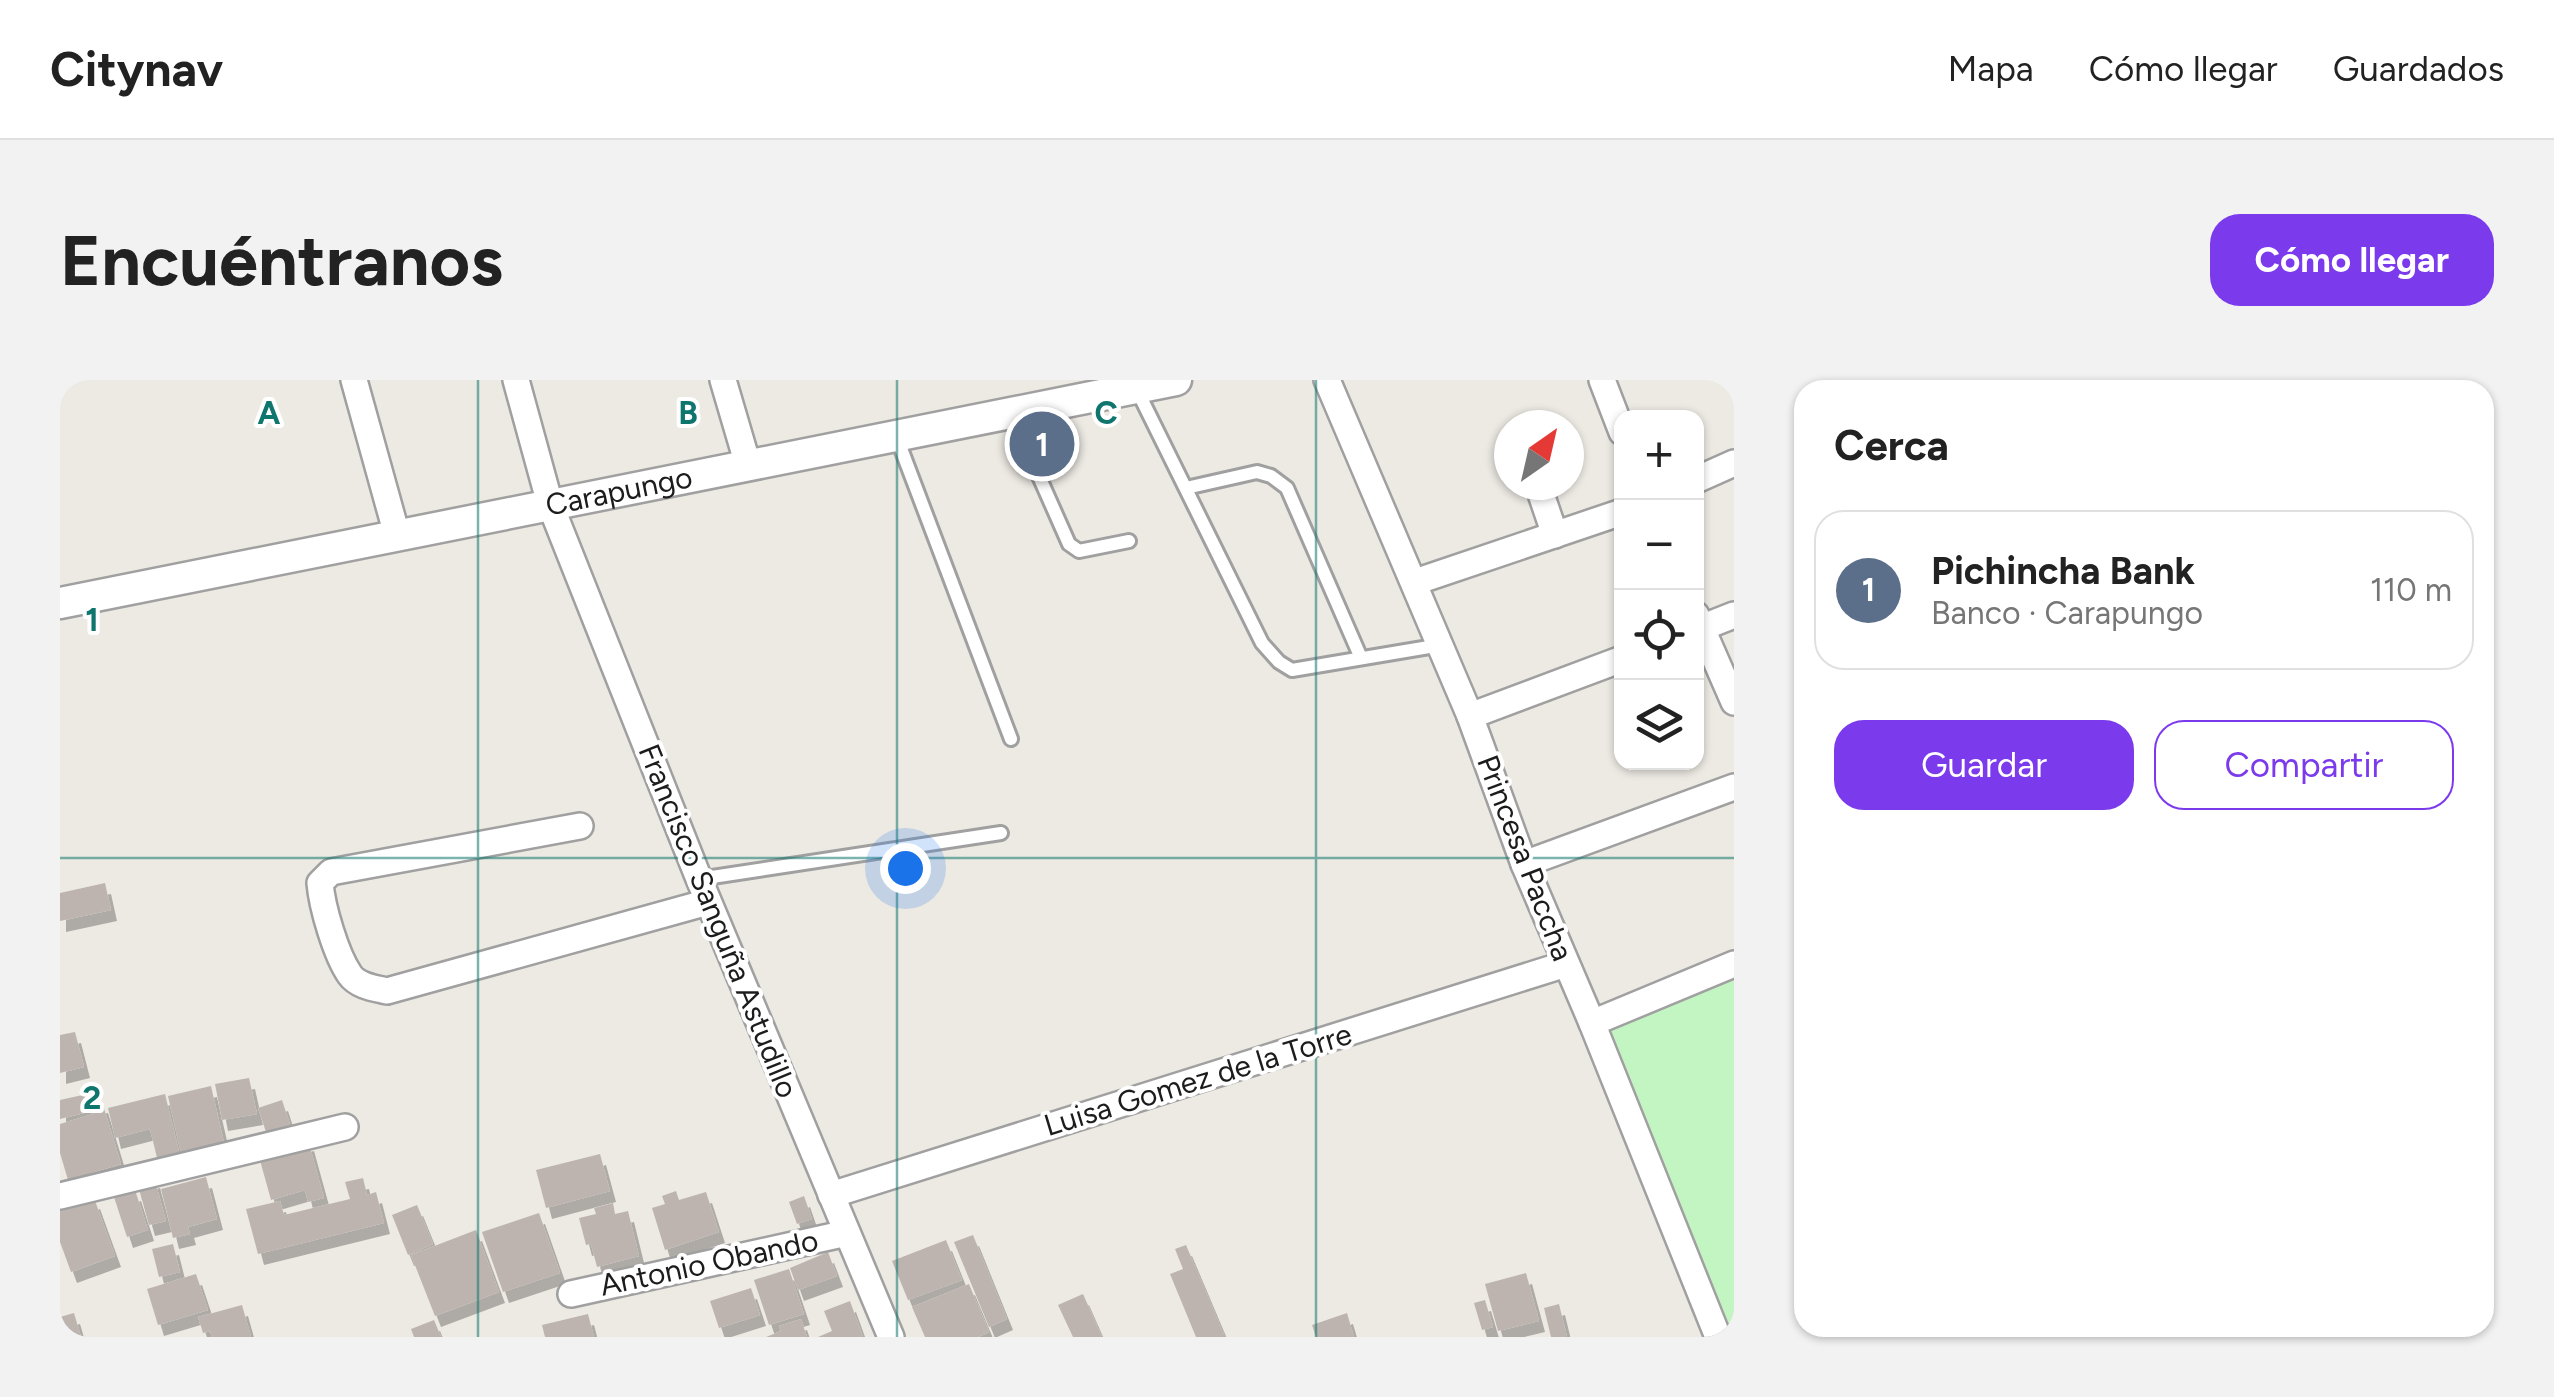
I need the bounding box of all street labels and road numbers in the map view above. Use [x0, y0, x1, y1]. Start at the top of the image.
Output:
street label: Carapungo [542, 458, 695, 524]
street label: Francisco Sanguña Astudillo [630, 739, 806, 1103]
street label: Princesa Paccha [1469, 750, 1582, 966]
street label: Luisa Gomez de la Torre [1040, 1015, 1356, 1144]
street label: Antonio Obando [596, 1221, 821, 1304]

